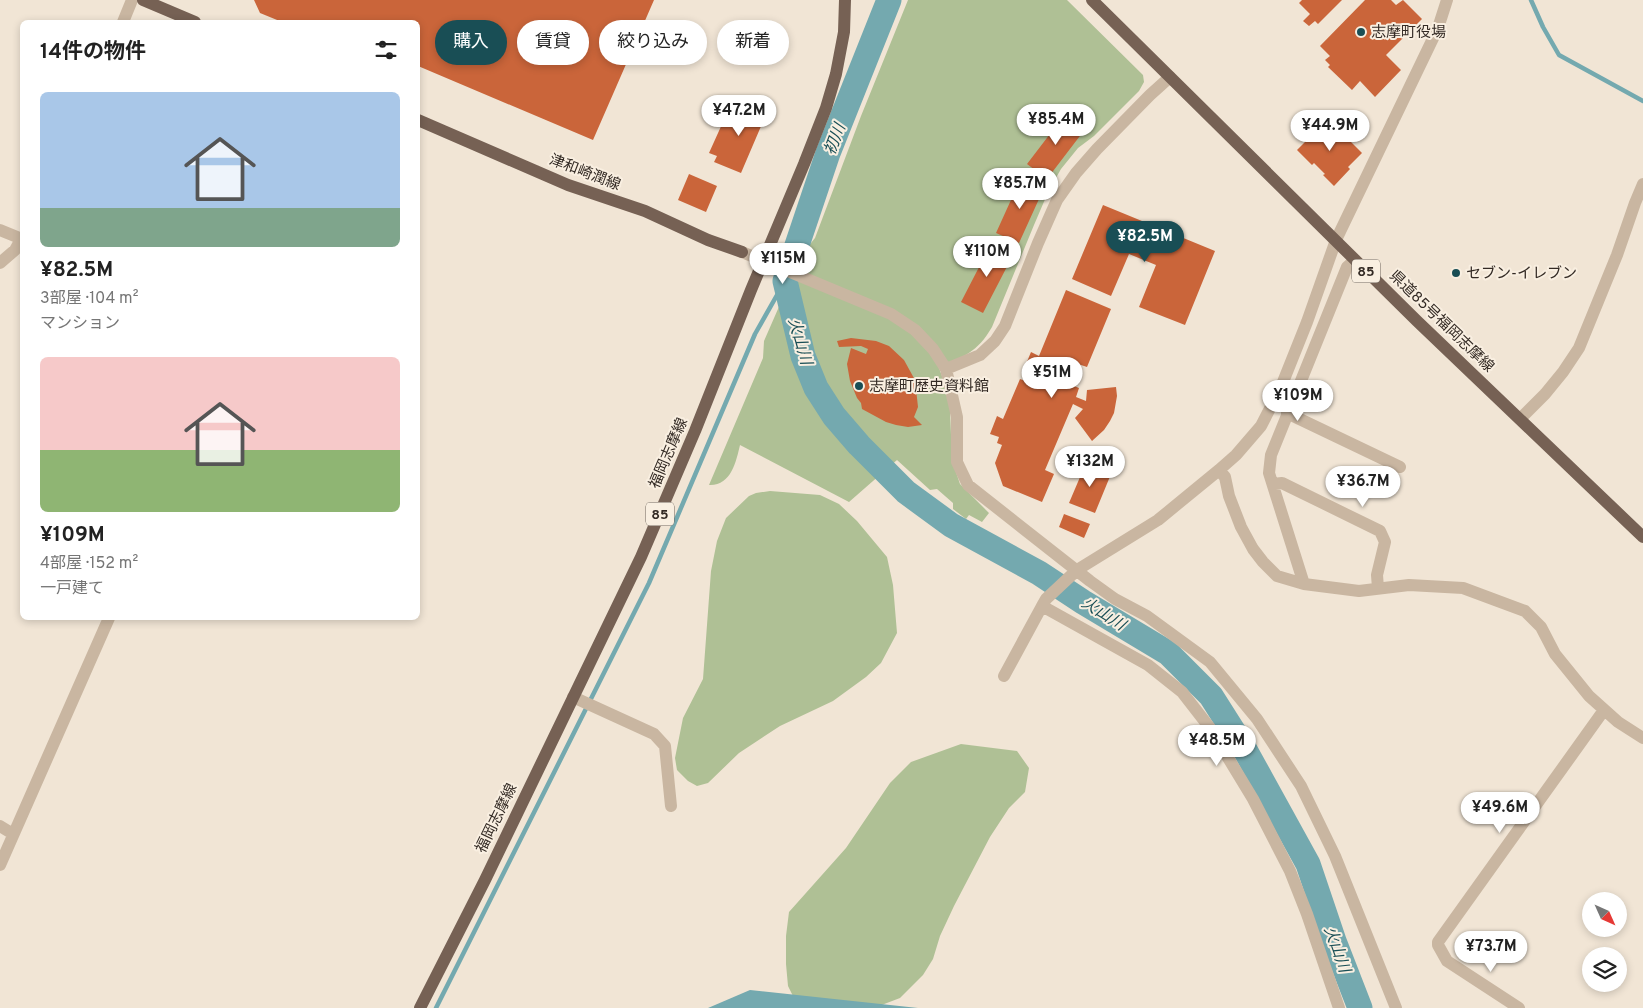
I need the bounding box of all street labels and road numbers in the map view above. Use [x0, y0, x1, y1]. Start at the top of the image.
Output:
street label: 津和崎潤線 [546, 151, 623, 196]
road number: 85 [1352, 260, 1380, 282]
street label: 県道85号福岡志摩線 [1385, 267, 1497, 377]
street label: 福岡志摩線 [646, 415, 693, 492]
road number: 85 [646, 502, 674, 526]
street label: 福岡志摩線 [472, 781, 522, 857]

